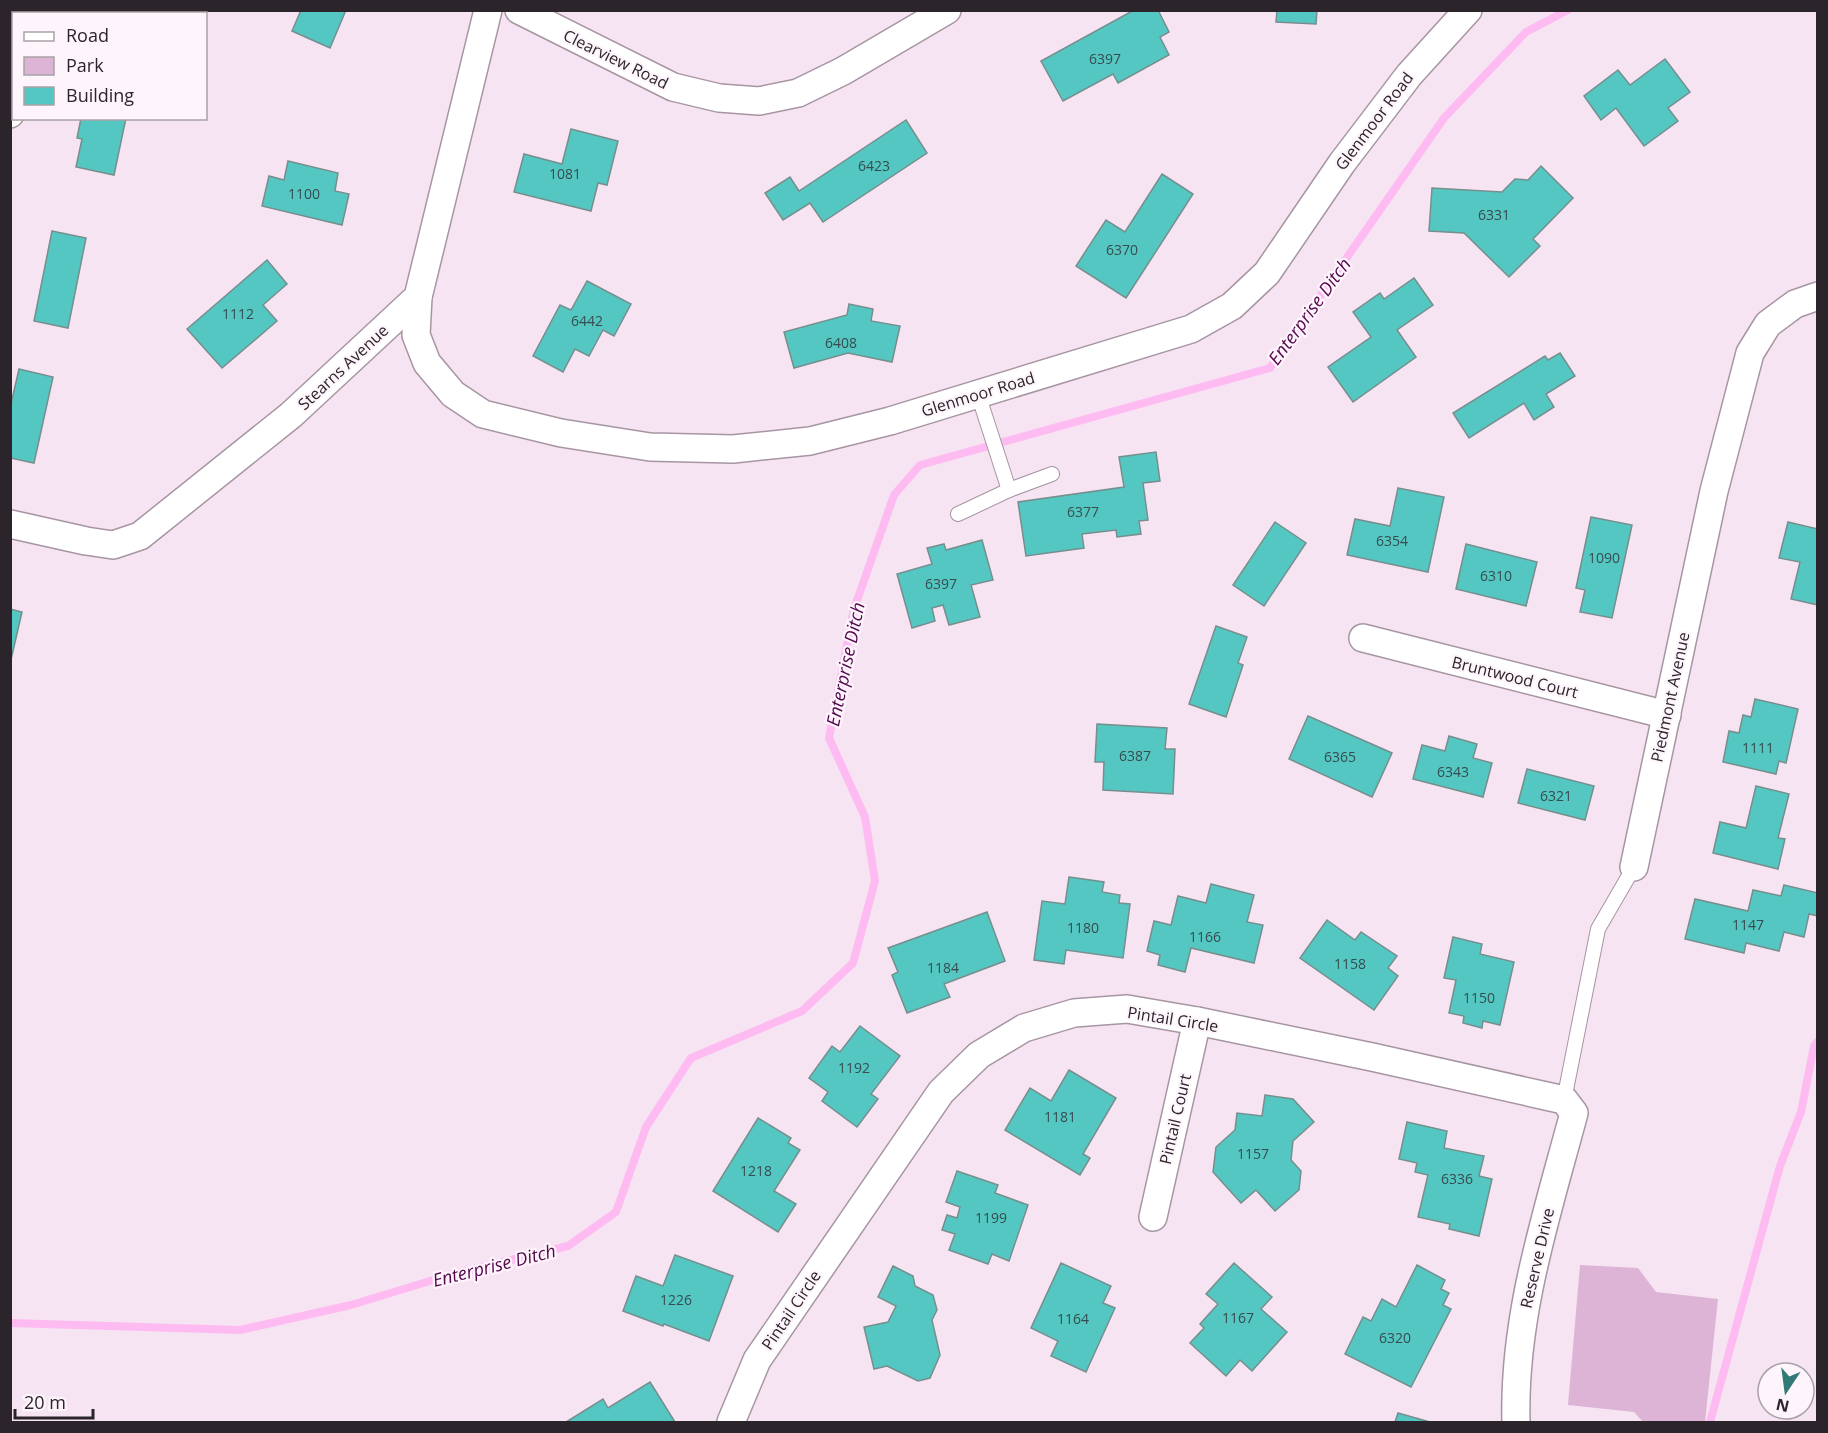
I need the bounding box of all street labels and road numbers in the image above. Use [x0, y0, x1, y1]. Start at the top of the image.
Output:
street label: Clearview Road [560, 24, 672, 94]
street label: Glenmoor Road [1330, 67, 1418, 175]
street label: Stearns Avenue [293, 319, 393, 415]
street label: Glenmoor Road [919, 366, 1037, 422]
street label: Piedmont Avenue [1645, 630, 1695, 764]
street label: Bruntwood Court [1449, 651, 1581, 703]
street label: Pintail Circle [1126, 1001, 1220, 1037]
street label: Pintail Court [1154, 1071, 1196, 1166]
street label: Reserve Drive [1515, 1206, 1559, 1310]
street label: Pintail Circle [756, 1266, 826, 1354]

